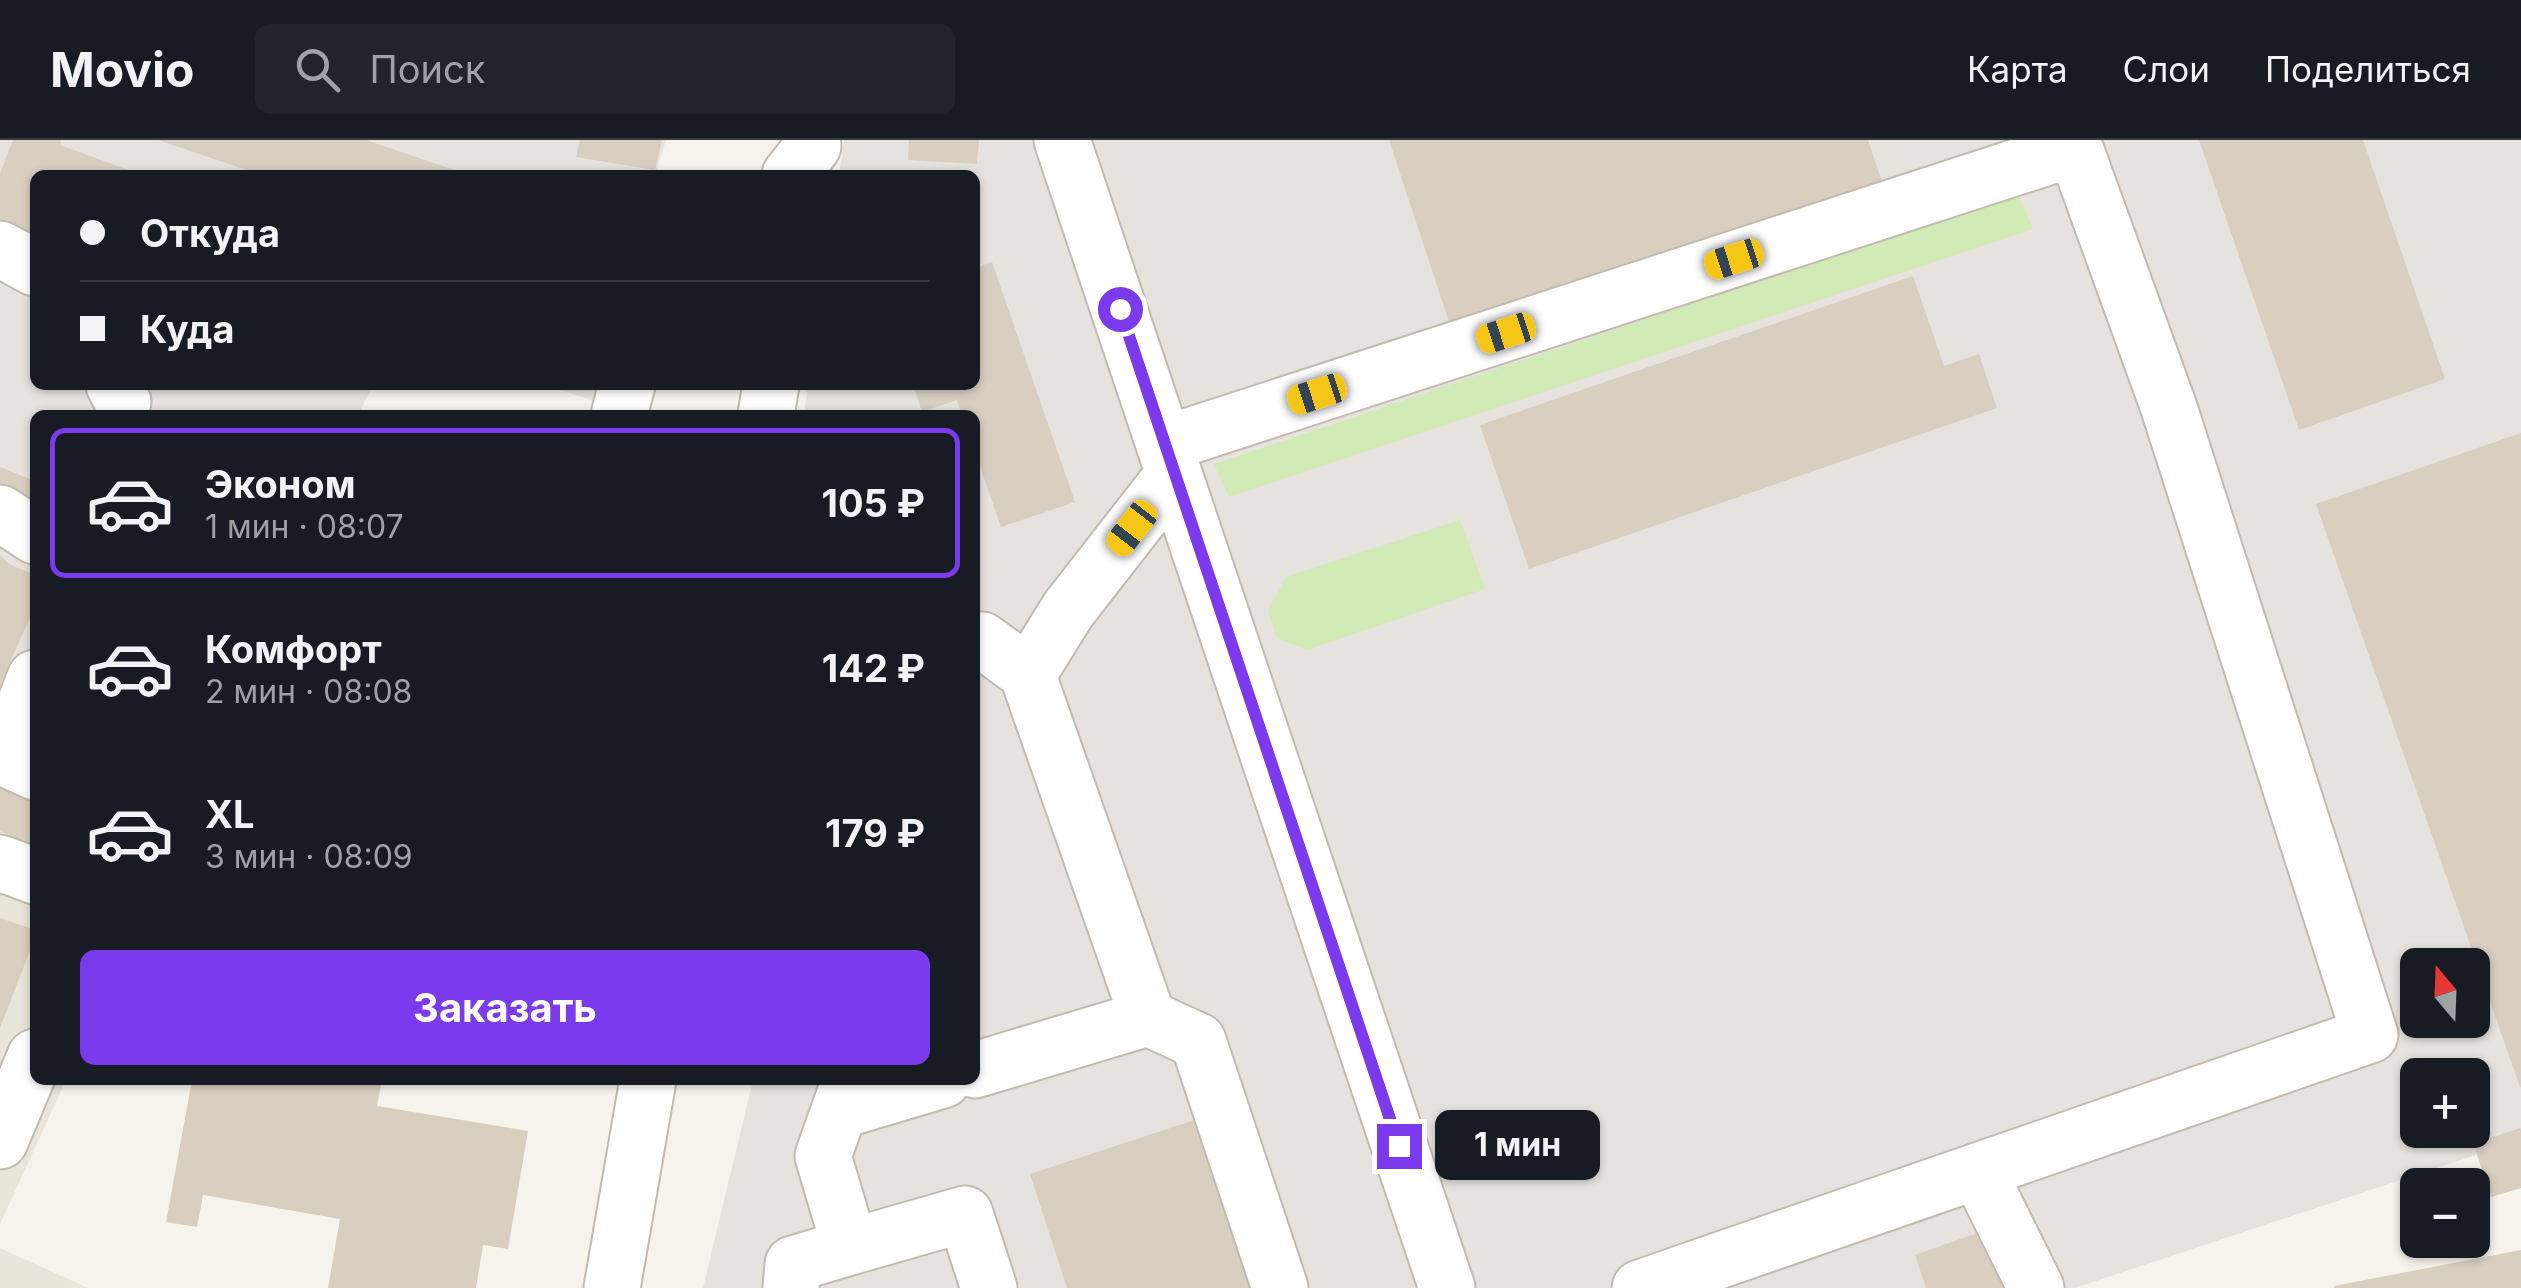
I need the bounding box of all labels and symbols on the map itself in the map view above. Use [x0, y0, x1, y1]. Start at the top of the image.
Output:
car [1701, 235, 1767, 283]
route start [1098, 287, 1143, 332]
car [1473, 309, 1539, 357]
car [1284, 370, 1350, 418]
car [1102, 495, 1162, 561]
north arrow [2400, 948, 2490, 1038]
callout: 1 мин [1434, 1111, 1599, 1181]
route end [1377, 1124, 1422, 1169]

